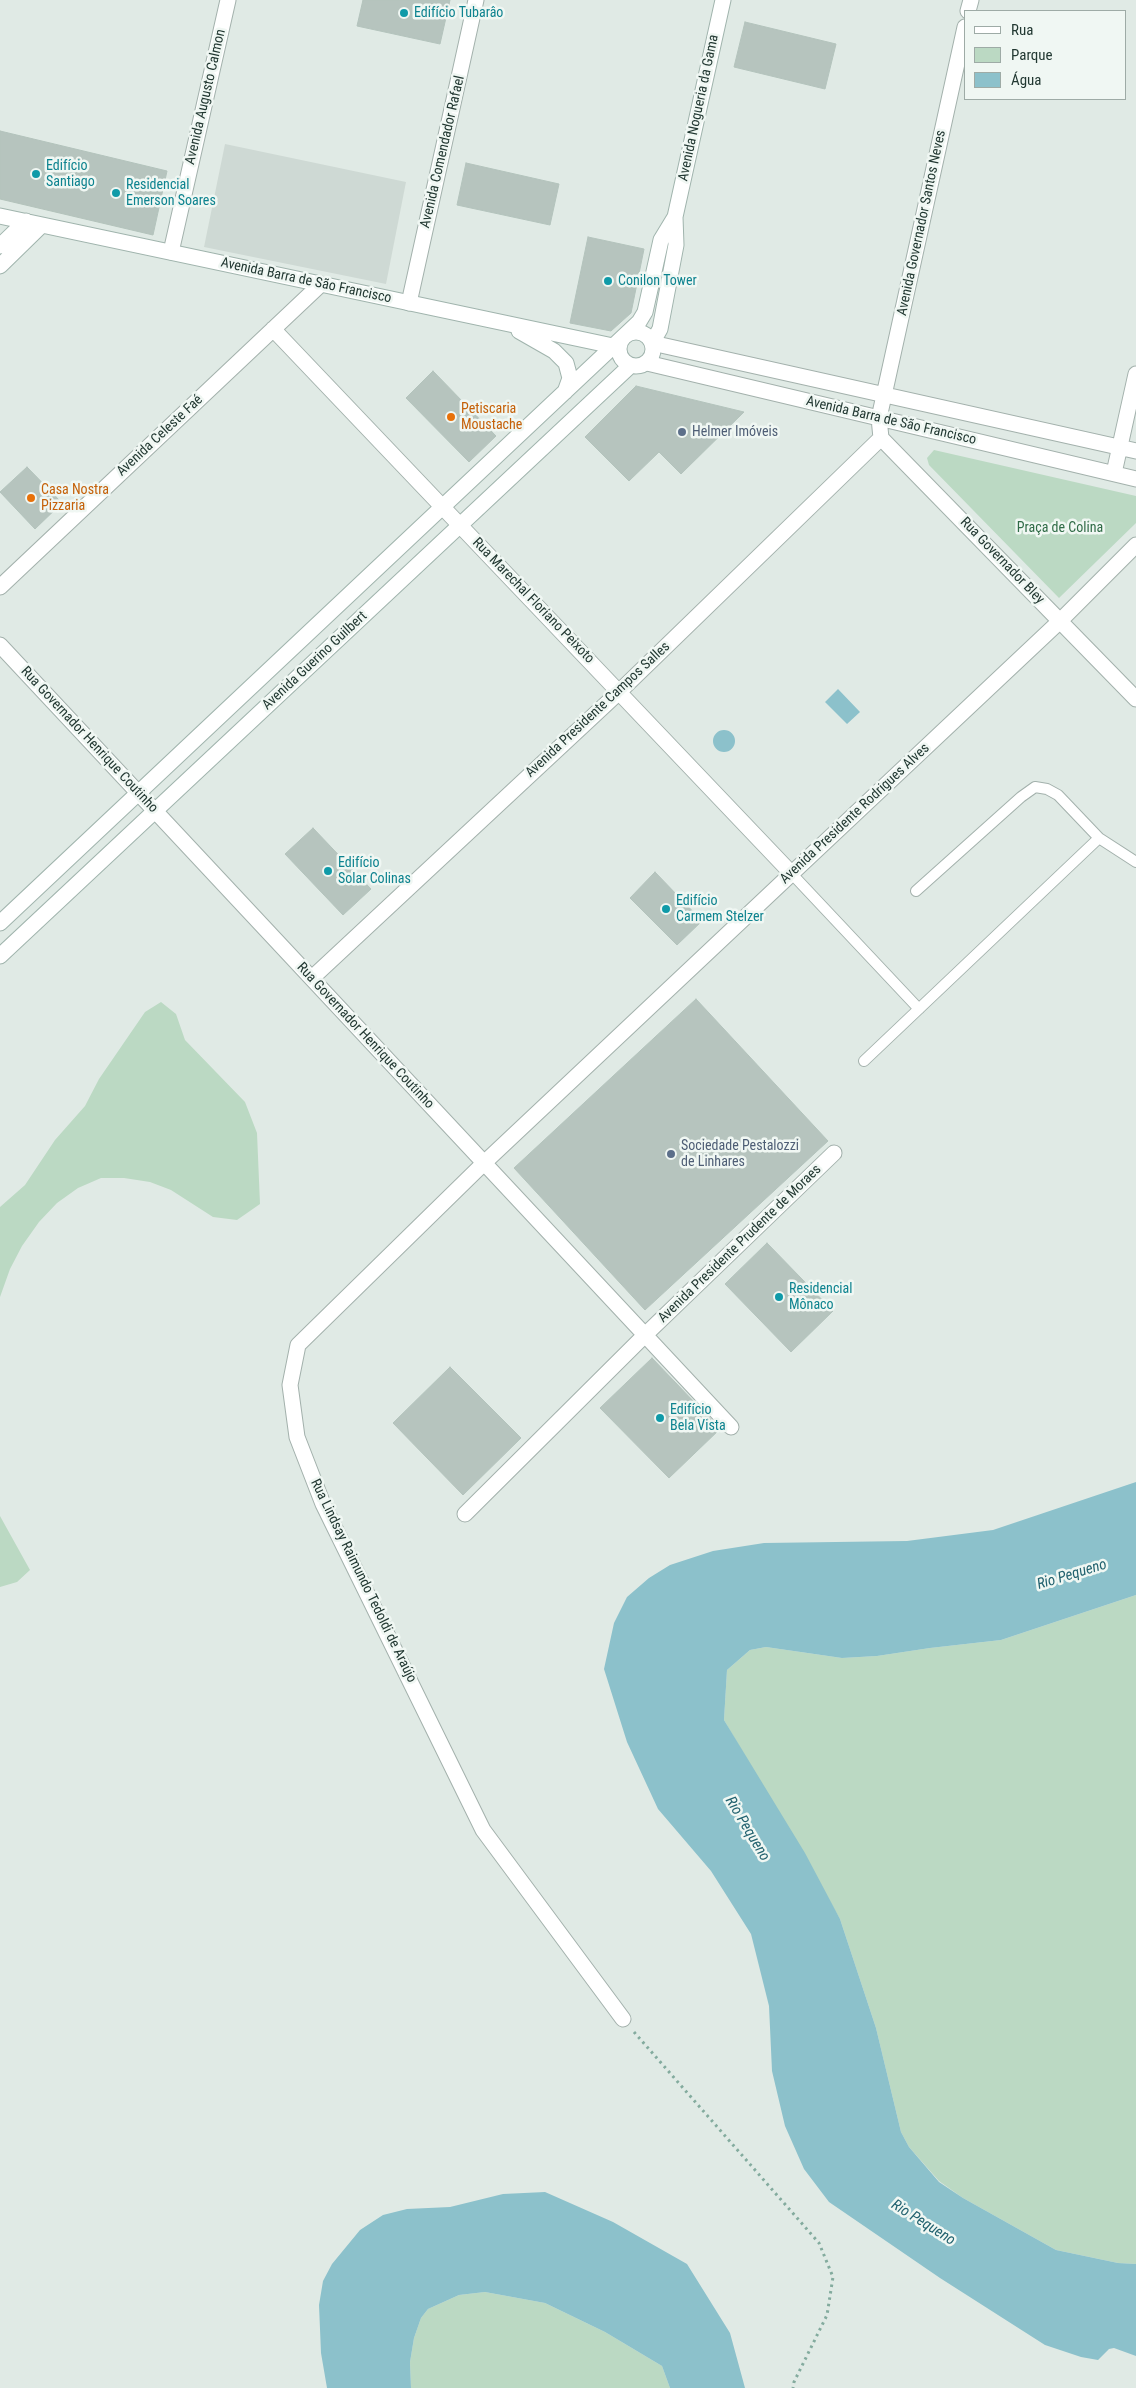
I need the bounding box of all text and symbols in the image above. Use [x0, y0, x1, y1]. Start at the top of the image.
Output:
place label: Edifício Tubarâo [414, 5, 503, 21]
marker: Edifício Tubarâo [398, 7, 410, 19]
legend [964, 10, 1126, 100]
text: Rua [1011, 21, 1033, 39]
street label: Avenida Augusto Calmon [182, 28, 230, 166]
street label: Avenida Nogueria da Gama [675, 33, 723, 183]
text: Parque [1011, 46, 1053, 64]
text: Água [1011, 71, 1041, 89]
street label: Avenida Comendador Rafael [417, 74, 469, 230]
street label: Avenida Governador Santos Neves [894, 129, 950, 317]
place label: Edifício Santiago [46, 158, 95, 190]
marker: Edifício Santiago [30, 168, 42, 180]
place label: Residencial Emerson Soares [126, 177, 216, 210]
marker: Residencial Emerson Soares [110, 187, 122, 199]
street label: Avenida Barra de São Francisco [219, 255, 393, 307]
place label: Conilon Tower [618, 273, 697, 289]
marker: Conilon Tower [602, 275, 614, 287]
street label: Avenida Celeste Faé [114, 392, 206, 480]
street label: Avenida Barra de São Francisco [804, 393, 978, 449]
place label: Petiscaria Moustache [461, 401, 522, 434]
marker: Petiscaria Moustache [445, 411, 457, 423]
place label: Helmer Imóveis [692, 424, 778, 440]
marker: Helmer Imóveis [676, 426, 688, 438]
place label: Casa Nostra Pizzaria [41, 482, 109, 514]
marker: Casa Nostra Pizzaria [25, 492, 37, 504]
street label: Rua Governador Bley [956, 514, 1048, 608]
park label: Praça de Colina [1017, 520, 1103, 536]
street label: Rua Marechal Floriano Peixoto [469, 535, 597, 667]
street label: Avenida Guerino Guilbert [259, 608, 371, 714]
street label: Avenida Presidente Campos Salles [522, 639, 674, 781]
street label: Rua Governador Henrique Coutinho [17, 663, 161, 817]
street label: Avenida Presidente Rodrigues Alves [777, 740, 933, 888]
place label: Edifício Solar Colinas [338, 855, 411, 888]
marker: Edifício Solar Colinas [322, 865, 334, 877]
place label: Edifício Carmem Stelzer [676, 893, 764, 926]
marker: Edifício Carmem Stelzer [660, 903, 672, 915]
street label: Rua Governador Henrique Coutinho [293, 959, 437, 1113]
place label: Sociedade Pestalozzi de Linhares [681, 1138, 799, 1170]
marker: Sociedade Pestalozzi de Linhares [665, 1148, 677, 1160]
street label: Avenida Presidente Prudente de Moraes [655, 1161, 825, 1327]
place label: Residencial Mônaco [789, 1281, 852, 1314]
marker: Residencial Mônaco [773, 1291, 785, 1303]
place label: Edifício Bela Vista [670, 1402, 726, 1434]
marker: Edifício Bela Vista [654, 1412, 666, 1424]
street label: Rua Lindsay Raimundo Tedoldi de Araújo [306, 1476, 420, 1686]
water label: Rio Pequeno [1035, 1556, 1109, 1594]
water label: Rio Pequeno [721, 1793, 773, 1865]
water label: Rio Pequeno [888, 2196, 958, 2250]

